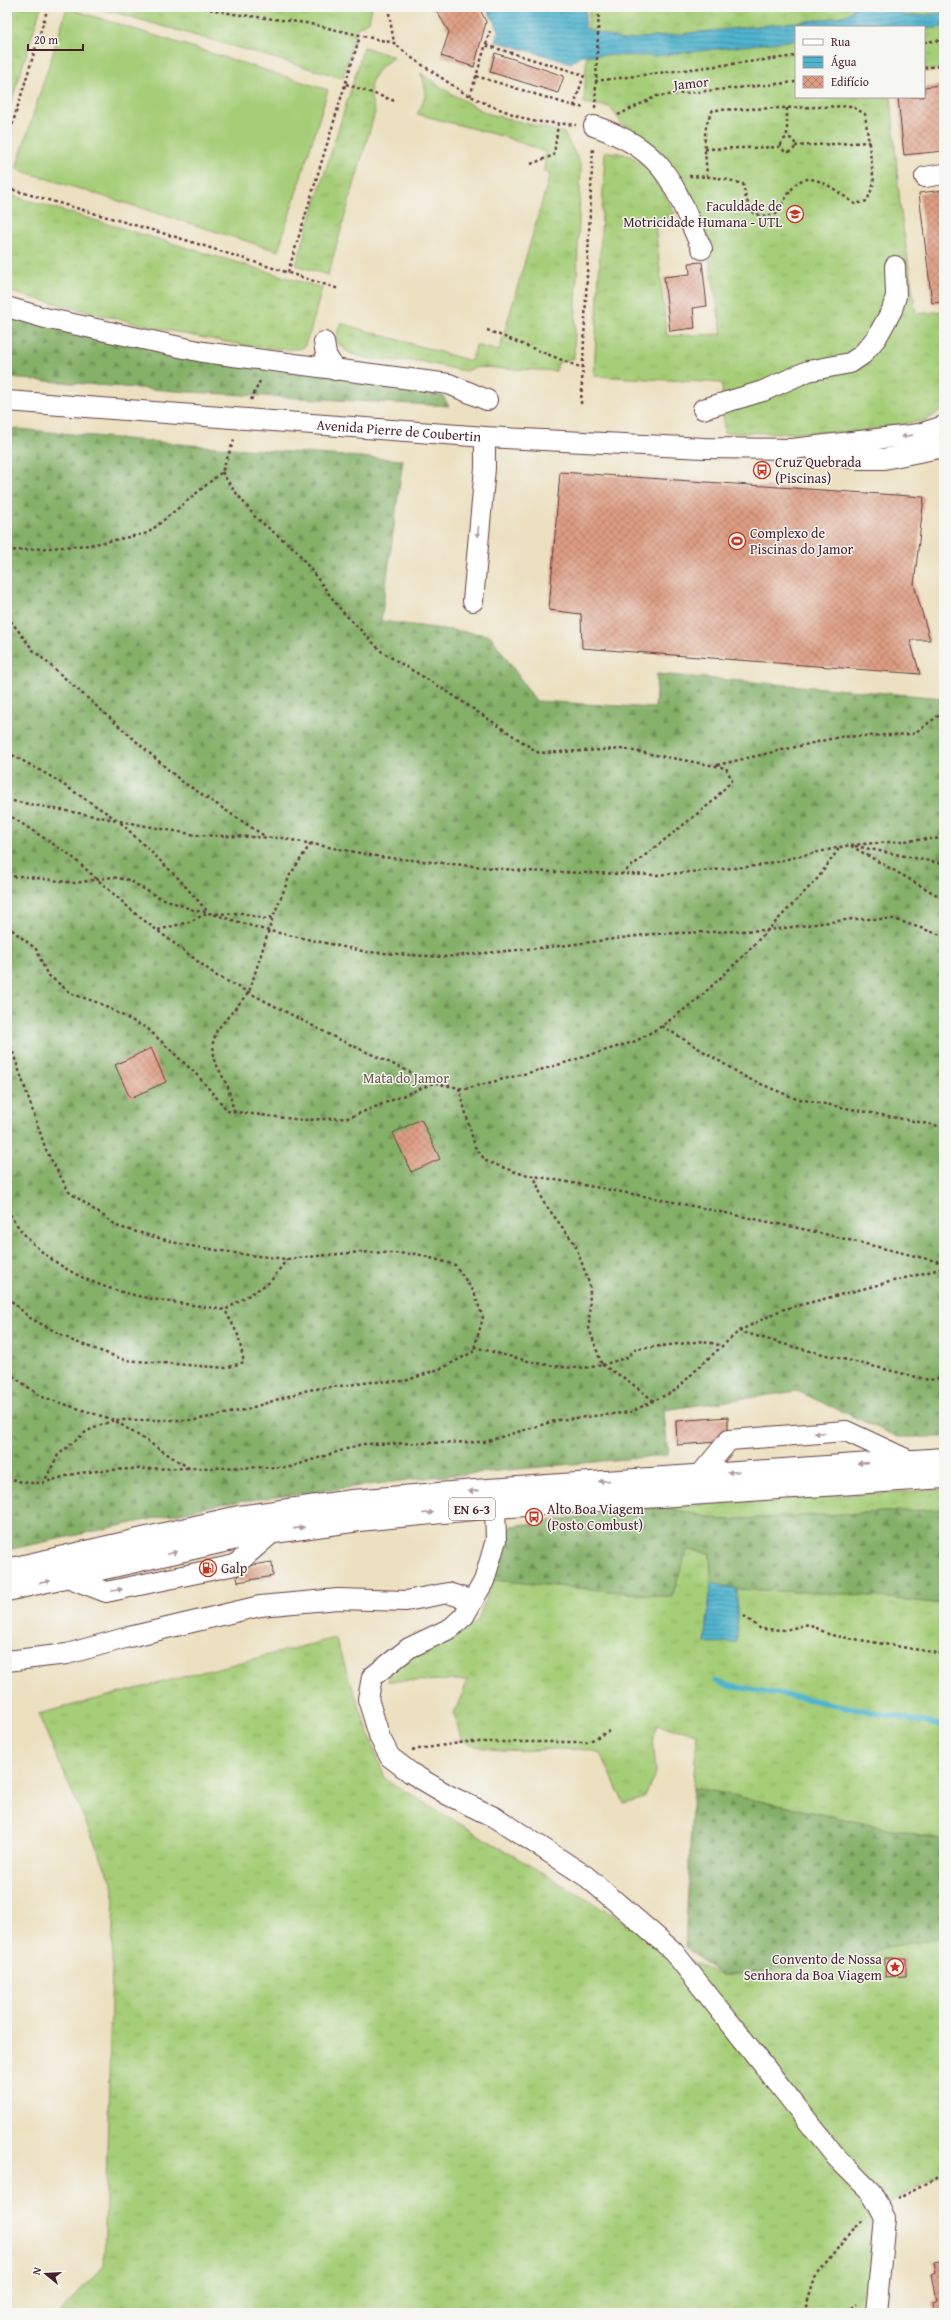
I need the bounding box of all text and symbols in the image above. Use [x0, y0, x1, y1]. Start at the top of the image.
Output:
scale bar [28, 26, 83, 52]
legend [795, 26, 925, 98]
text: 20 m [34, 31, 58, 48]
text: Rua [831, 33, 850, 50]
text: Água [831, 53, 857, 70]
street label: Jamor [670, 71, 710, 95]
text: Edifício [831, 73, 869, 90]
place label: Faculdade de Motricidade Humana - UTL [623, 196, 782, 232]
school or university icon: Faculdade de Motricidade Humana - UTL [785, 204, 805, 224]
street label: Avenida Pierre de Coubertin [316, 414, 482, 447]
one-way arrow [900, 433, 913, 439]
place label: Cruz Quebrada (Piscinas) [775, 452, 862, 488]
bus stop icon: Cruz Quebrada (Piscinas) [752, 460, 772, 480]
place label: Complexo de Piscinas do Jamor [750, 523, 854, 559]
one-way arrow [475, 526, 482, 538]
sports icon: Complexo de Piscinas do Jamor [727, 531, 747, 551]
park label: Mata do Jamor [363, 1068, 449, 1088]
one-way arrow [814, 1429, 826, 1436]
one-way arrow [857, 1460, 869, 1467]
one-way arrow [727, 1469, 739, 1476]
one-way arrow [598, 1478, 610, 1485]
one-way arrow [468, 1487, 480, 1494]
road number: EN 6-3 [449, 1498, 495, 1520]
place label: Alto Boa Viagem (Posto Combust) [547, 1499, 645, 1535]
bus stop icon: Alto Boa Viagem (Posto Combust) [524, 1507, 544, 1527]
one-way arrow [422, 1510, 434, 1517]
one-way arrow [293, 1525, 305, 1531]
one-way arrow [166, 1549, 178, 1555]
fuel station icon: Galp [198, 1558, 218, 1578]
place label: Galp [221, 1558, 248, 1578]
one-way arrow [39, 1578, 51, 1584]
one-way arrow [111, 1586, 123, 1592]
place label: Convento de Nossa Senhora da Boa Viagem [744, 1949, 883, 1985]
place icon: Convento de Nossa Senhora da Boa Viagem [885, 1957, 905, 1977]
north arrow [26, 2254, 66, 2294]
text: N [28, 2264, 45, 2277]

